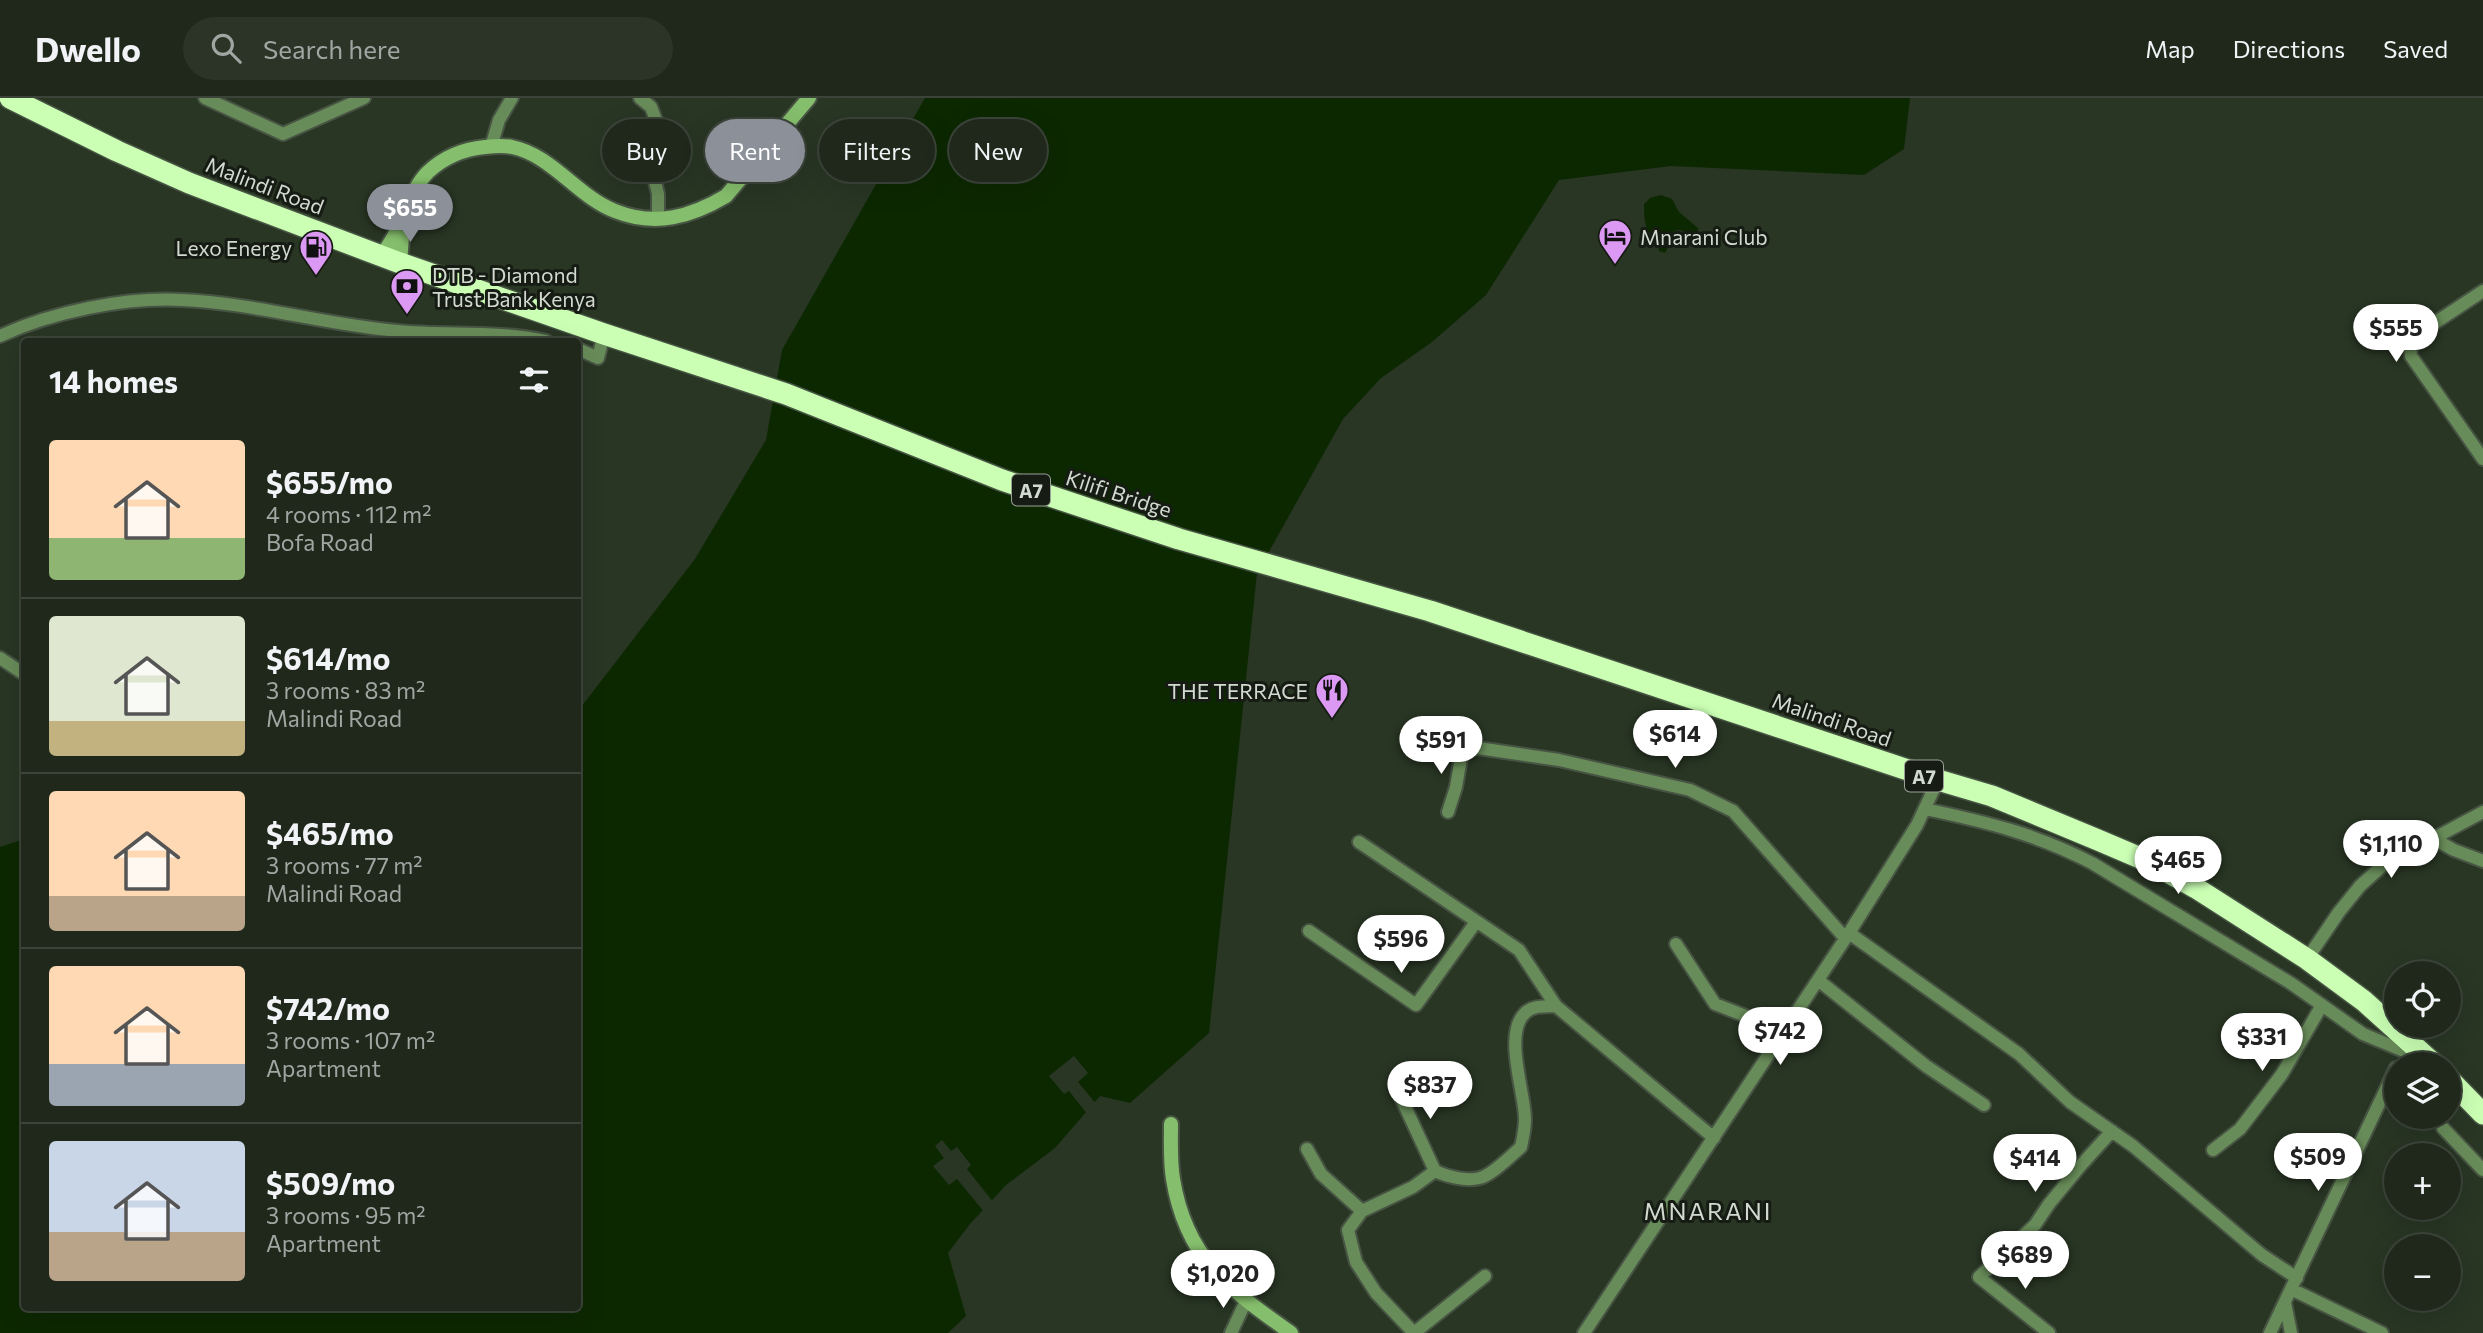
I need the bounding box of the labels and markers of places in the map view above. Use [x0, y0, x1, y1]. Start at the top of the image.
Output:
pin: $655 [369, 184, 451, 244]
hotel icon: Mnarani Club [1596, 217, 1634, 266]
place label: Mnarani Club [1640, 224, 1768, 249]
fuel station icon: Lexo Energy [297, 228, 335, 277]
place label: Lexo Energy [175, 235, 292, 260]
place label: DTB - Diamond Trust Bank Kenya [432, 262, 596, 311]
bank icon: DTB - Diamond Trust Bank Kenya [388, 267, 426, 316]
pin: $555 [2355, 304, 2437, 364]
restaurant icon: THE TERRACE [1313, 671, 1351, 720]
place label: THE TERRACE [1168, 678, 1308, 703]
pin: $614 [1634, 710, 1716, 770]
pin: $591 [1400, 716, 1482, 776]
pin: $1,110 [2334, 820, 2448, 880]
pin: $465 [2137, 836, 2219, 896]
pin: $596 [1360, 916, 1442, 975]
pin: $742 [1739, 1007, 1821, 1067]
pin: $331 [2221, 1014, 2303, 1073]
pin: $837 [1389, 1062, 1471, 1121]
pin: $414 [1994, 1134, 2076, 1194]
pin: $509 [2277, 1134, 2359, 1193]
pin: $689 [1984, 1232, 2066, 1291]
pin: $1,020 [1166, 1250, 1280, 1310]

